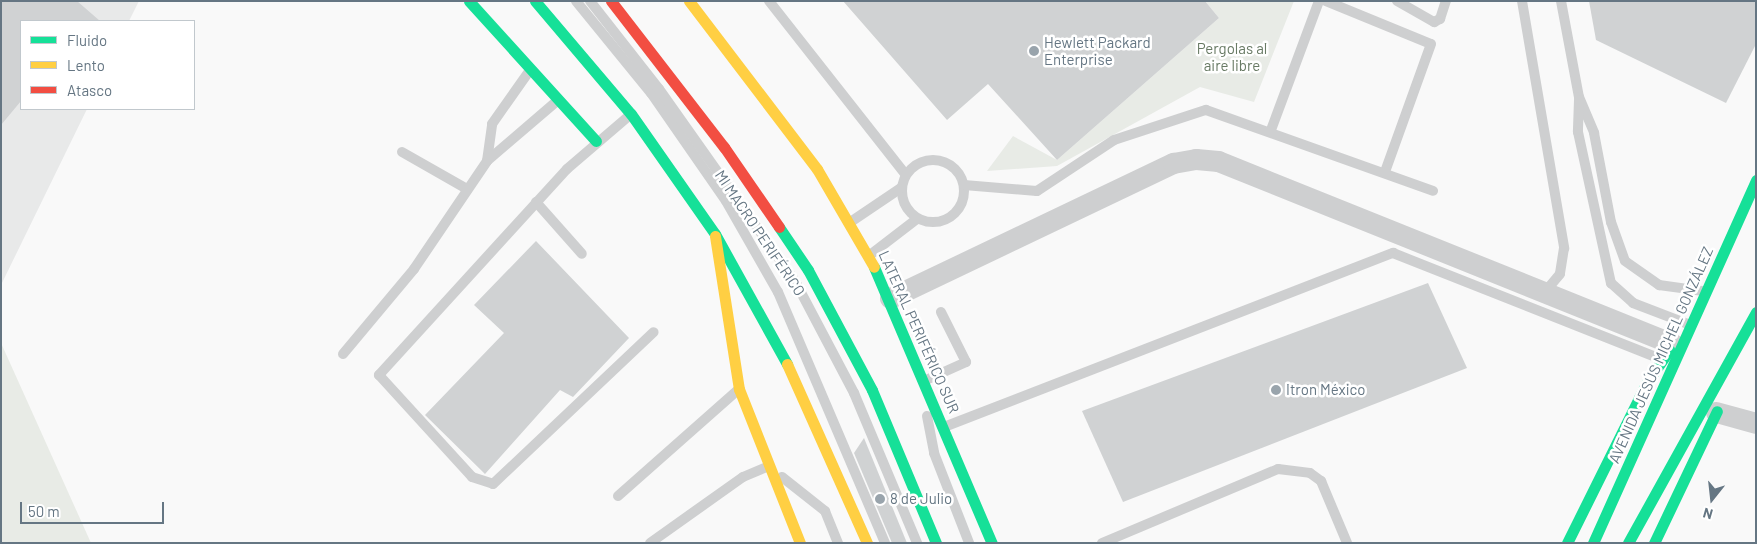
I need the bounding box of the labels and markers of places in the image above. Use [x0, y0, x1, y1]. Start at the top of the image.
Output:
place label: Hewlett Packard Enterprise [1044, 33, 1151, 68]
marker: Hewlett Packard Enterprise [1028, 45, 1040, 57]
place label: Itron México [1286, 381, 1365, 399]
marker: Itron México [1270, 384, 1282, 396]
place label: 8 de Julio [890, 490, 952, 508]
marker: 8 de Julio [874, 493, 886, 505]

